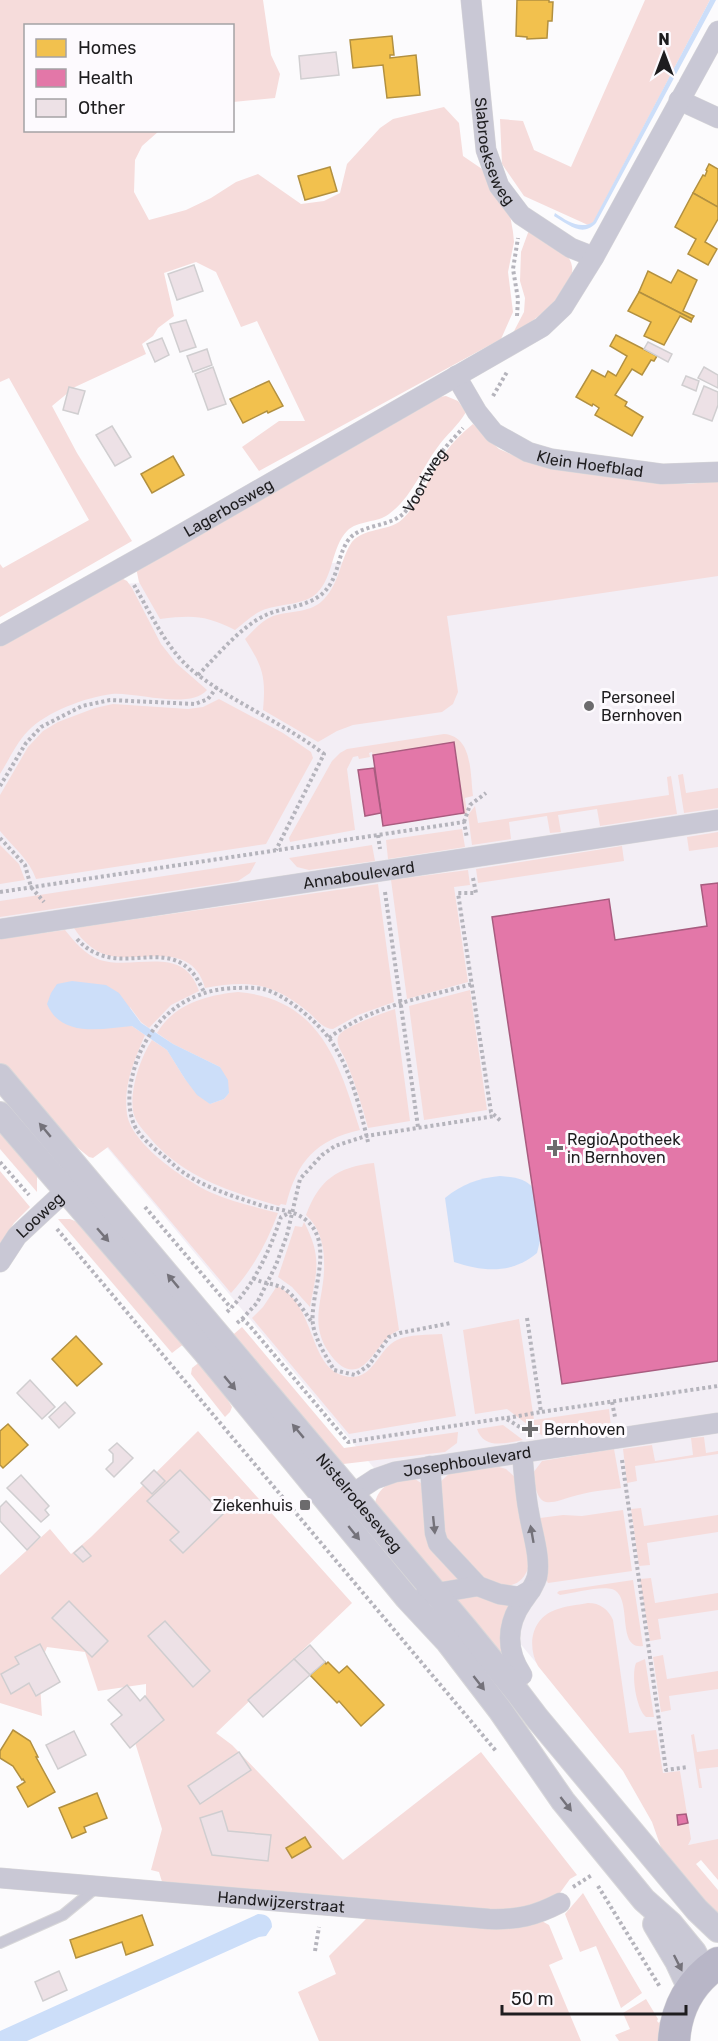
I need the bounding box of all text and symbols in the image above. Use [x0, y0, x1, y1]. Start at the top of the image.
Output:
legend [24, 24, 234, 132]
north arrow [634, 24, 694, 84]
text: N [658, 30, 670, 49]
text: Homes [78, 37, 136, 59]
text: Health [78, 67, 133, 89]
street label: Slabroekseweg [471, 96, 519, 209]
text: Other [78, 97, 125, 119]
street label: Voortweg [398, 444, 451, 516]
street label: Klein Hoefblad [535, 446, 645, 481]
street label: Lagerbosweg [180, 474, 276, 541]
place label: Personeel Bernhoven [601, 688, 682, 725]
marker: Personeel Bernhoven [582, 699, 596, 713]
street label: Annaboulevard [302, 857, 416, 892]
one-way arrow [39, 1123, 52, 1138]
place label: RegioApotheek in Bernhoven [567, 1130, 681, 1167]
marker: RegioApotheek in Bernhoven [548, 1141, 562, 1155]
street label: Looweg [12, 1188, 67, 1242]
one-way arrow [96, 1227, 109, 1242]
one-way arrow [166, 1273, 179, 1289]
one-way arrow [223, 1375, 236, 1390]
marker: Bernhoven [521, 1420, 539, 1438]
place label: Bernhoven [544, 1420, 625, 1439]
one-way arrow [291, 1423, 304, 1439]
street label: Josephboulevard [402, 1442, 533, 1480]
street label: Nistelrodeseweg [312, 1449, 407, 1556]
place label: Ziekenhuis [213, 1496, 293, 1515]
marker: Ziekenhuis [298, 1498, 312, 1512]
one-way arrow [429, 1515, 439, 1534]
one-way arrow [527, 1524, 536, 1543]
one-way arrow [347, 1525, 360, 1541]
one-way arrow [473, 1675, 485, 1691]
one-way arrow [559, 1796, 571, 1811]
street label: Handwijzerstraat [217, 1887, 345, 1916]
one-way arrow [673, 1954, 683, 1971]
scale bar [502, 1978, 686, 2016]
text: 50 m [511, 1988, 554, 2010]

